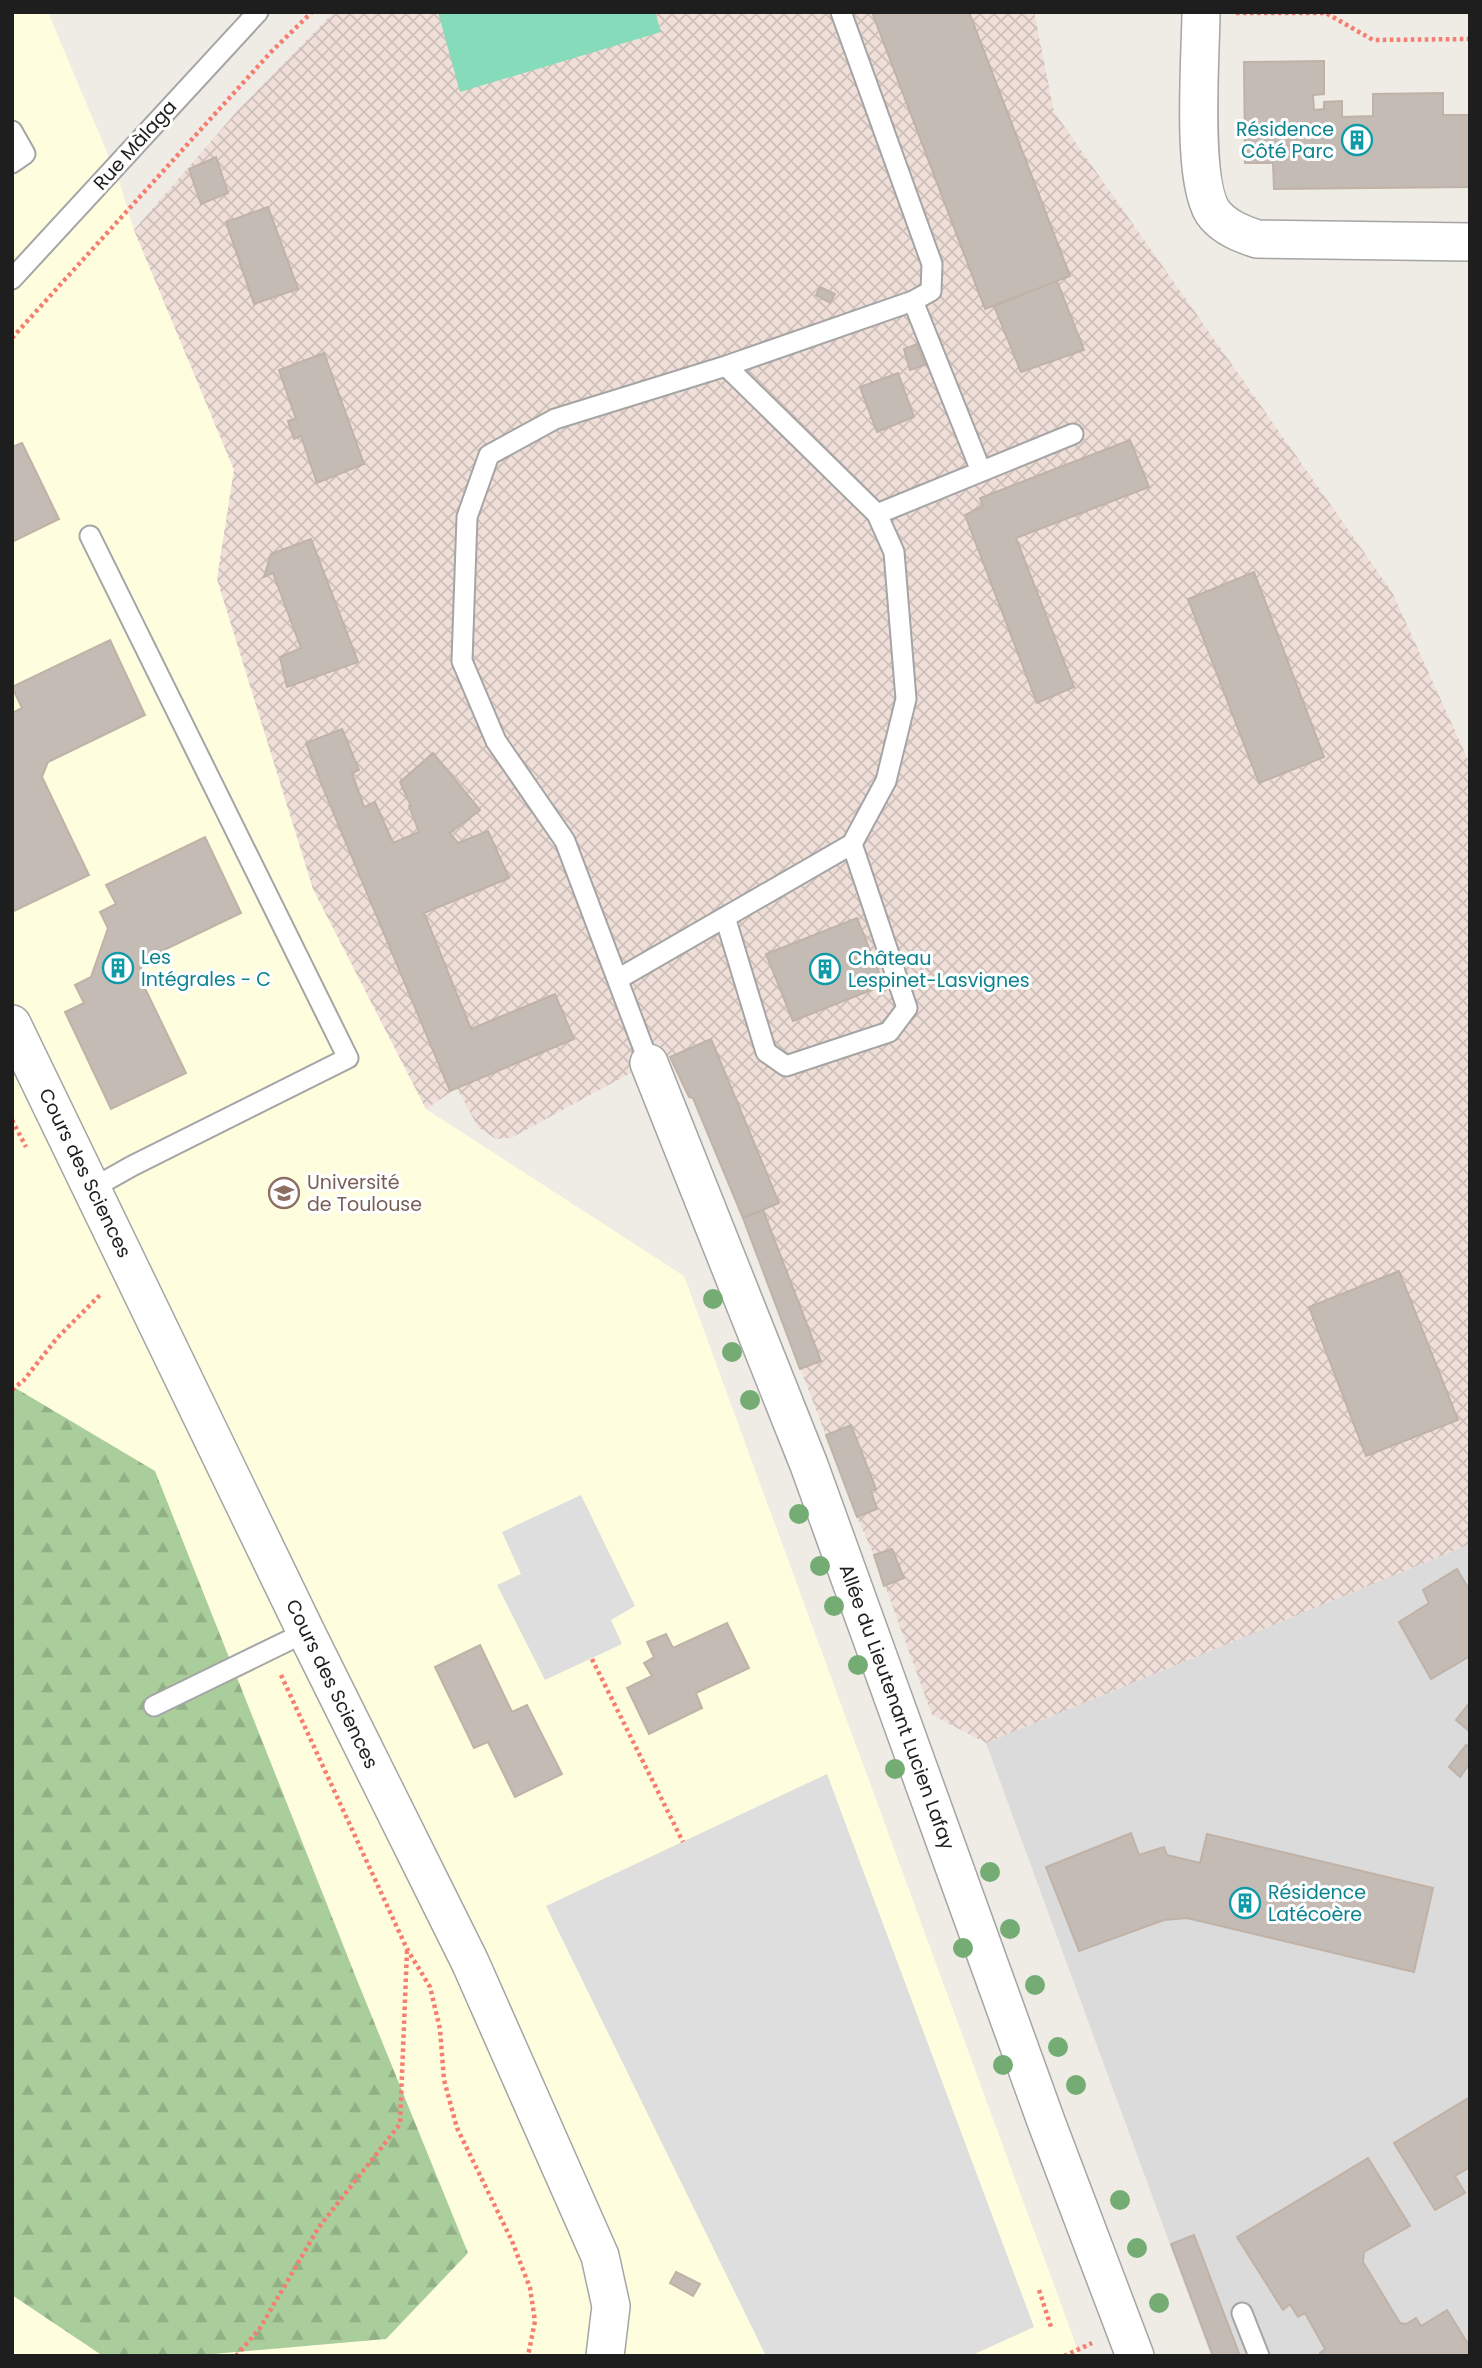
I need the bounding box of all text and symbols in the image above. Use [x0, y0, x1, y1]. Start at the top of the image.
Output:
street label: Rue Màlaga [87, 94, 183, 196]
place label: Résidence Côté Parc [1236, 116, 1334, 165]
building icon: Résidence Côté Parc [1340, 123, 1374, 157]
place label: Les Intégrales - C [141, 944, 271, 993]
place label: Château Lespinet-Lasvignes [848, 945, 1030, 994]
building icon: Les Intégrales - C [101, 951, 135, 985]
building icon: Château Lespinet-Lasvignes [808, 952, 842, 986]
street label: Cours des Sciences [32, 1084, 138, 1262]
place label: Université de Toulouse [307, 1169, 422, 1218]
school or university icon: Université de Toulouse [267, 1176, 301, 1210]
street label: Allée du Lieutenant Lucien Lafay [833, 1561, 961, 1854]
street label: Cours des Sciences [279, 1595, 385, 1773]
place label: Résidence Latécoère [1268, 1879, 1366, 1928]
building icon: Résidence Latécoère [1228, 1886, 1262, 1920]

